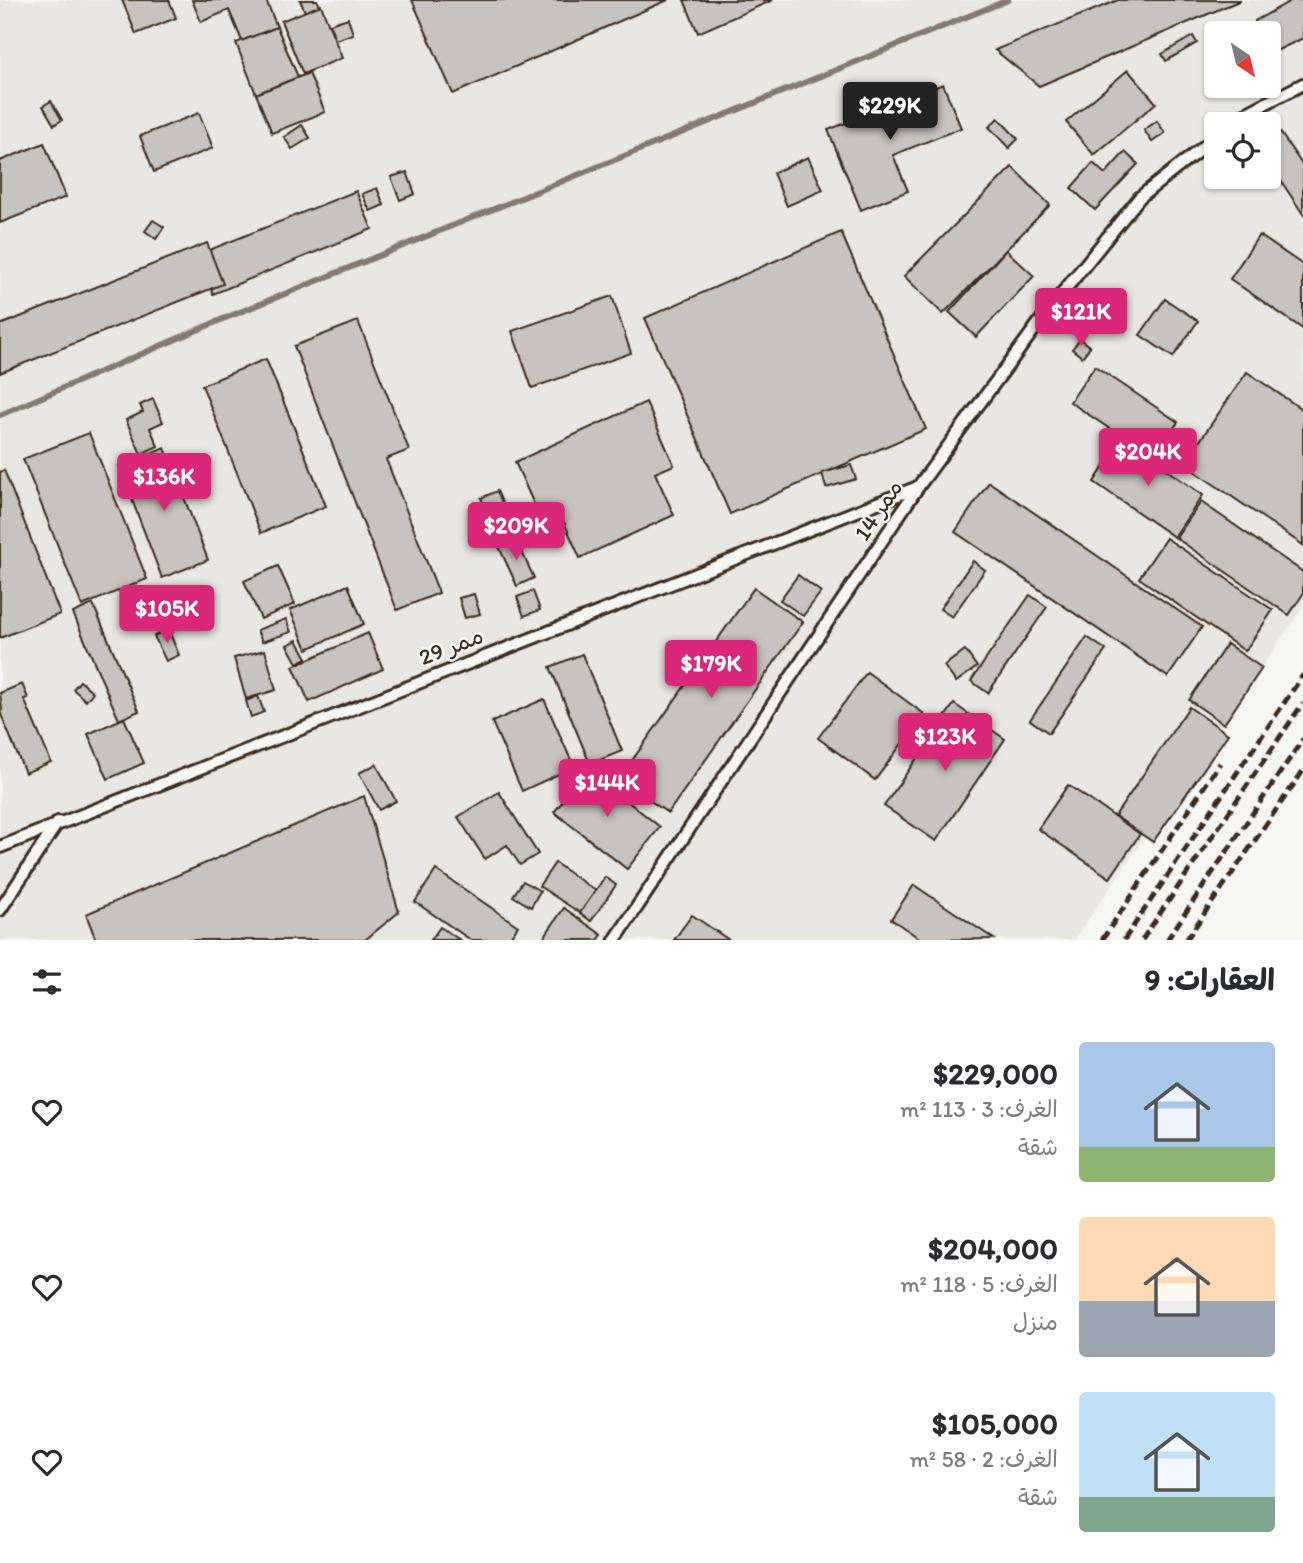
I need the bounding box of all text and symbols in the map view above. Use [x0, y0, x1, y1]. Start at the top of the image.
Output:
north arrow [1204, 21, 1281, 98]
map controls [1204, 21, 1281, 189]
pin: $229K [841, 82, 939, 142]
text: $229K [859, 91, 921, 119]
button: locate [1204, 112, 1281, 189]
pin: $121K [1032, 288, 1130, 348]
text: $121K [1051, 297, 1111, 325]
pin: $204K [1099, 428, 1197, 488]
text: $204K [1115, 437, 1181, 465]
pin: $136K [115, 454, 213, 513]
text: $136K [133, 462, 195, 490]
street label: ممر 14 [848, 474, 908, 546]
pin: $209K [467, 503, 565, 562]
text: $209K [484, 511, 548, 539]
pin: $105K [118, 586, 216, 645]
text: $105K [135, 594, 199, 622]
street label: ممر 29 [415, 621, 487, 671]
pin: $179K [662, 640, 760, 700]
text: $179K [681, 649, 741, 677]
pin: $123K [896, 714, 994, 773]
text: $123K [914, 722, 976, 750]
pin: $144K [558, 760, 656, 819]
text: $144K [575, 768, 639, 796]
text: العقارات: 9 [1145, 961, 1275, 998]
icon: filters [28, 963, 66, 1001]
text: $229,000 [933, 1055, 1058, 1092]
icon: home [1135, 1070, 1219, 1154]
icon: heart [28, 1093, 66, 1131]
text: الغرف: 3 · 113 m² [900, 1095, 1058, 1123]
text: شقة [1018, 1133, 1058, 1161]
text: $204,000 [928, 1230, 1058, 1267]
icon: home [1135, 1245, 1219, 1329]
icon: heart [28, 1268, 66, 1306]
text: الغرف: 5 · 118 m² [901, 1270, 1058, 1298]
text: منزل [1013, 1308, 1058, 1336]
text: $105,000 [932, 1405, 1058, 1442]
icon: home [1135, 1420, 1219, 1504]
icon: heart [28, 1443, 66, 1481]
text: الغرف: 2 · 58 m² [910, 1445, 1058, 1473]
text: شقة [1018, 1483, 1058, 1511]

